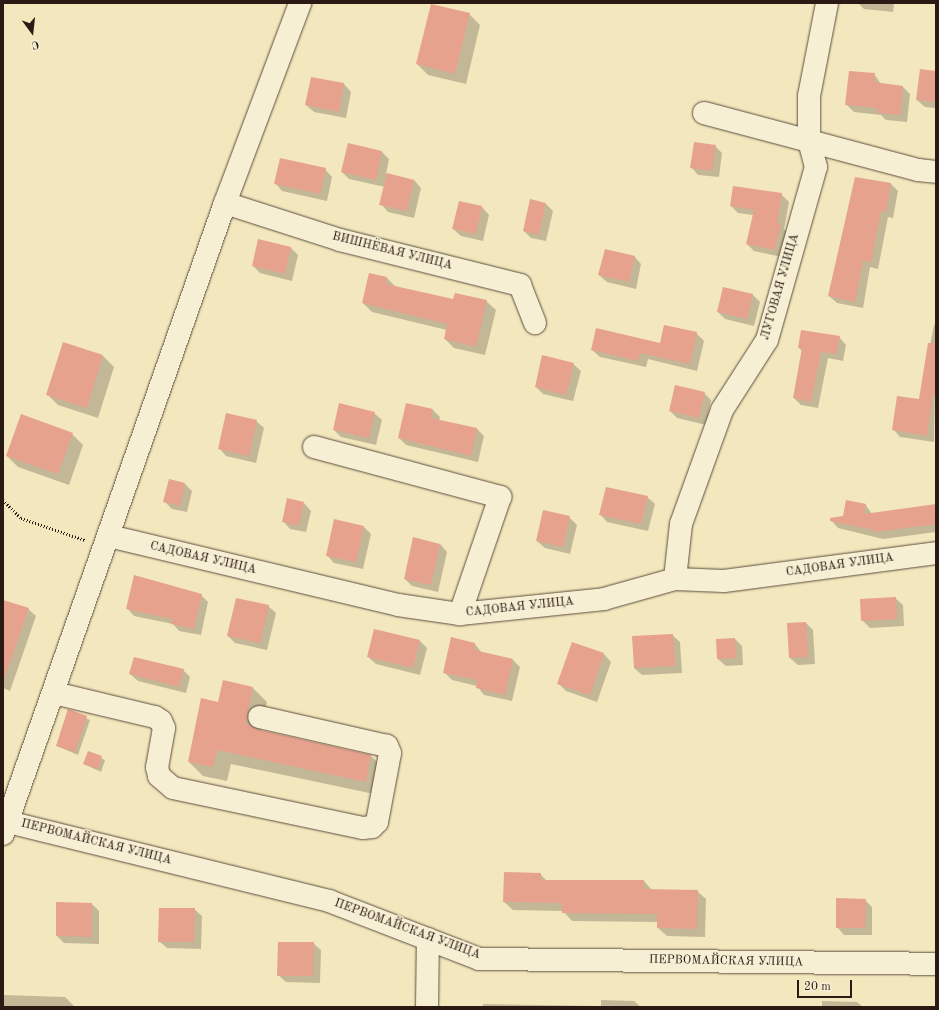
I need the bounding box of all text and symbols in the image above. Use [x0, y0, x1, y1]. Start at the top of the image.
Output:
north arrow [12, 12, 52, 52]
text: С [30, 38, 40, 50]
street label: ВИШНЁВАЯ УЛИЦА [330, 230, 454, 274]
street label: ЛУГОВАЯ УЛИЦА [759, 232, 803, 342]
street label: САДОВАЯ УЛИЦА [148, 540, 258, 578]
street label: САДОВАЯ УЛИЦА [785, 551, 895, 581]
street label: САДОВАЯ УЛИЦА [465, 595, 575, 621]
street label: ПЕРВОМАЙСКАЯ УЛИЦА [19, 817, 173, 869]
street label: ПЕРВОМАЙСКАЯ УЛИЦА [332, 897, 482, 963]
street label: ПЕРВОМАЙСКАЯ УЛИЦА [649, 953, 803, 971]
scale bar [799, 972, 854, 998]
text: 20 m [804, 981, 831, 993]

